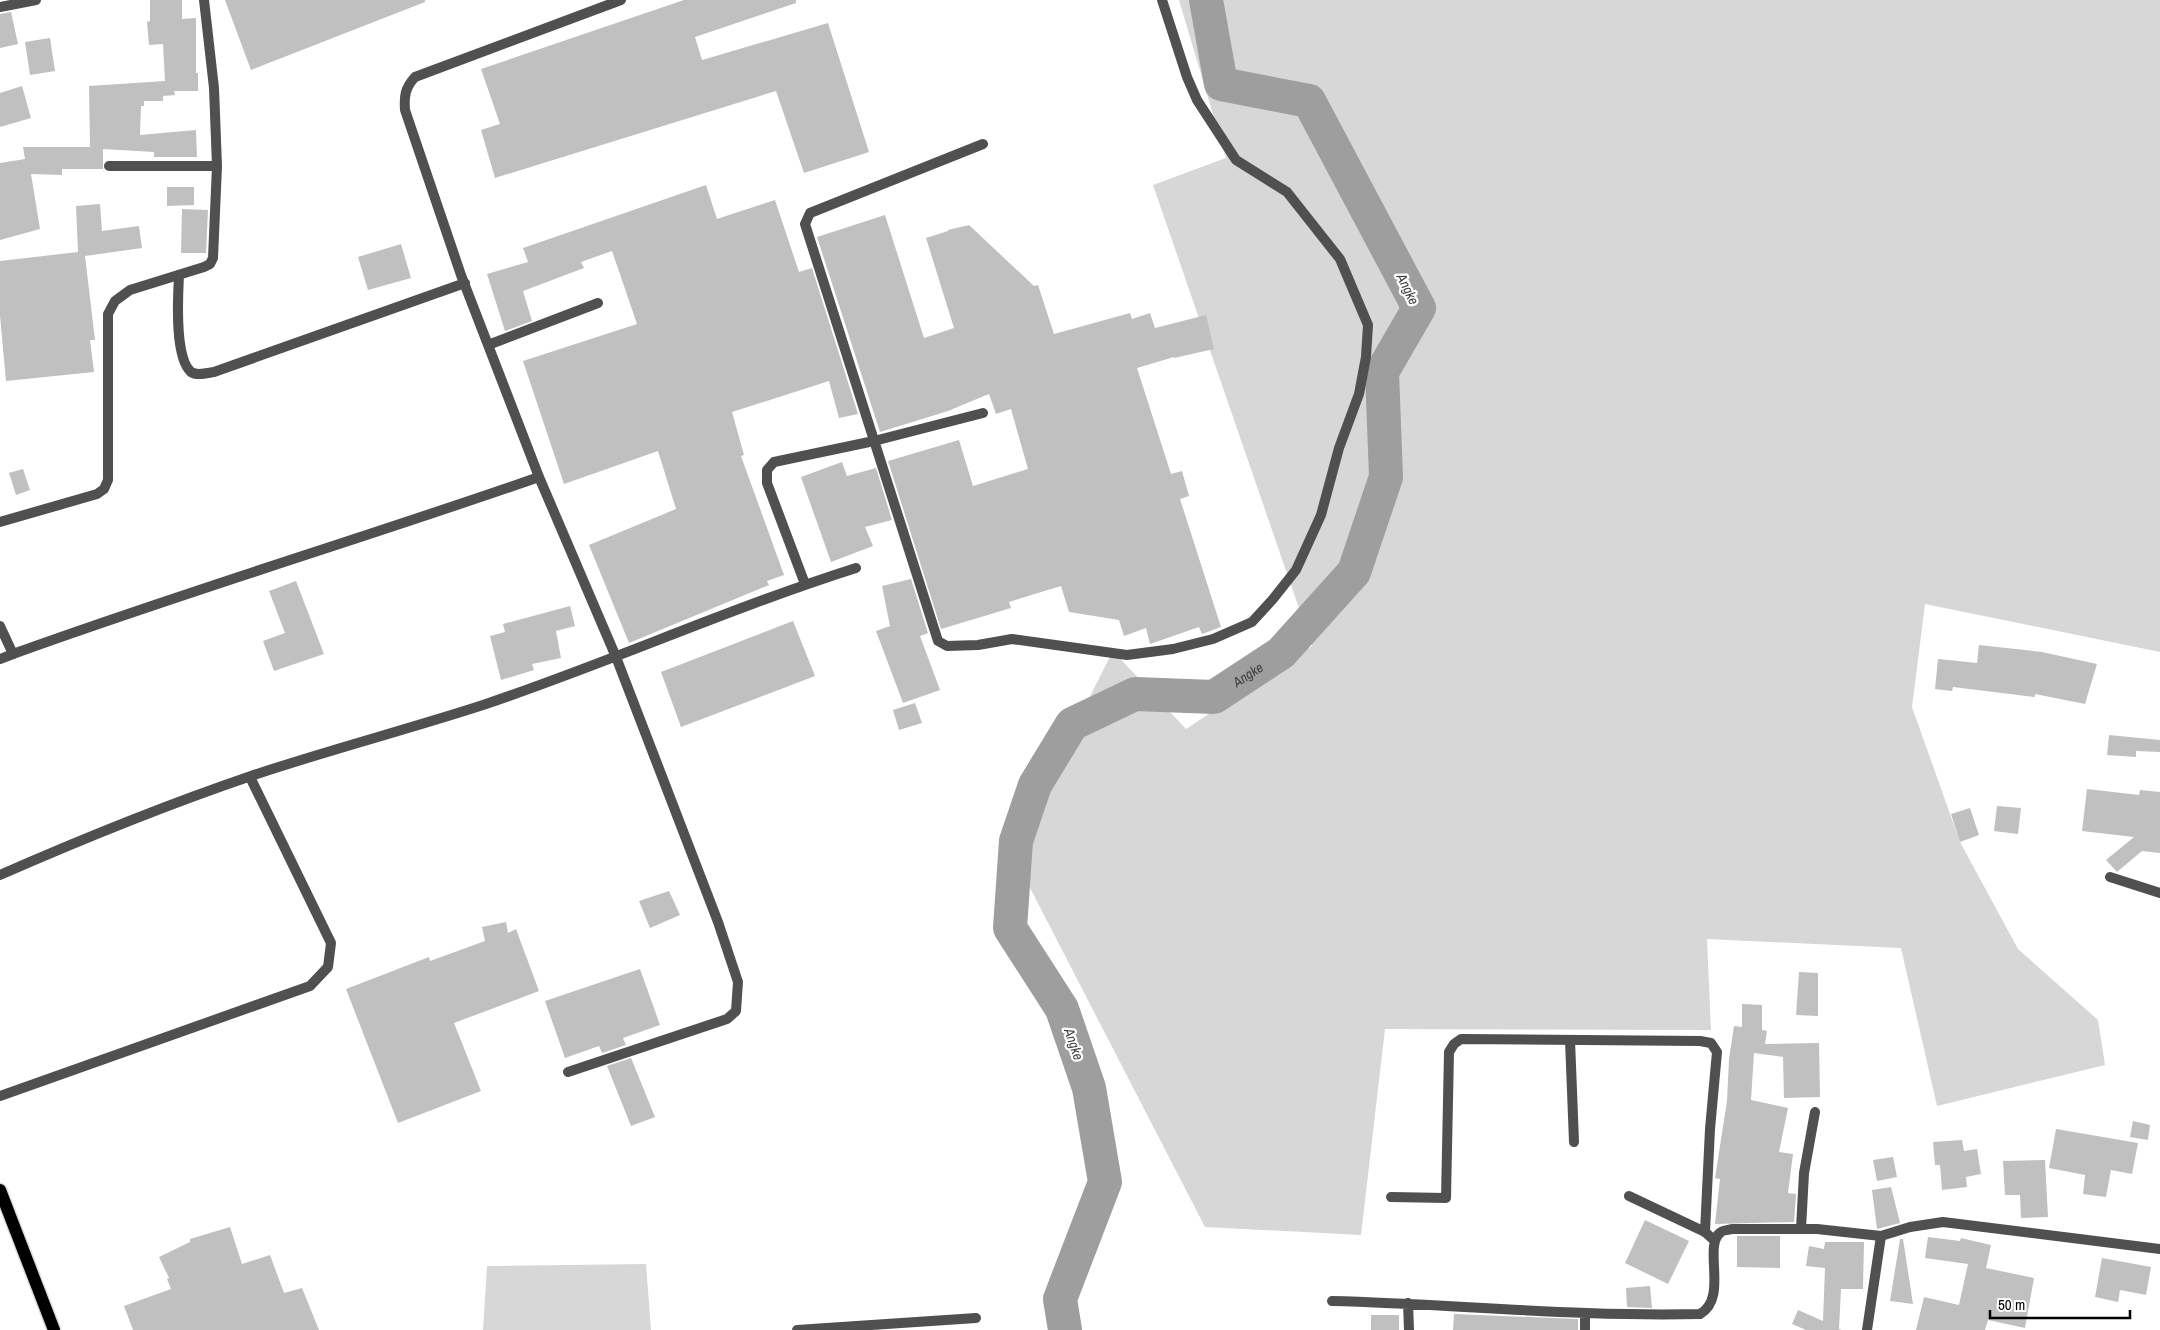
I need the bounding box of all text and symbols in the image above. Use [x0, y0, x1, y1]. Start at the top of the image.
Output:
water label: Angke [1392, 270, 1423, 308]
water label: Angke [1229, 658, 1267, 692]
water label: Angke [1060, 1025, 1088, 1062]
scale bar [1990, 1288, 2130, 1320]
text: 50 m [1998, 1294, 2025, 1315]

